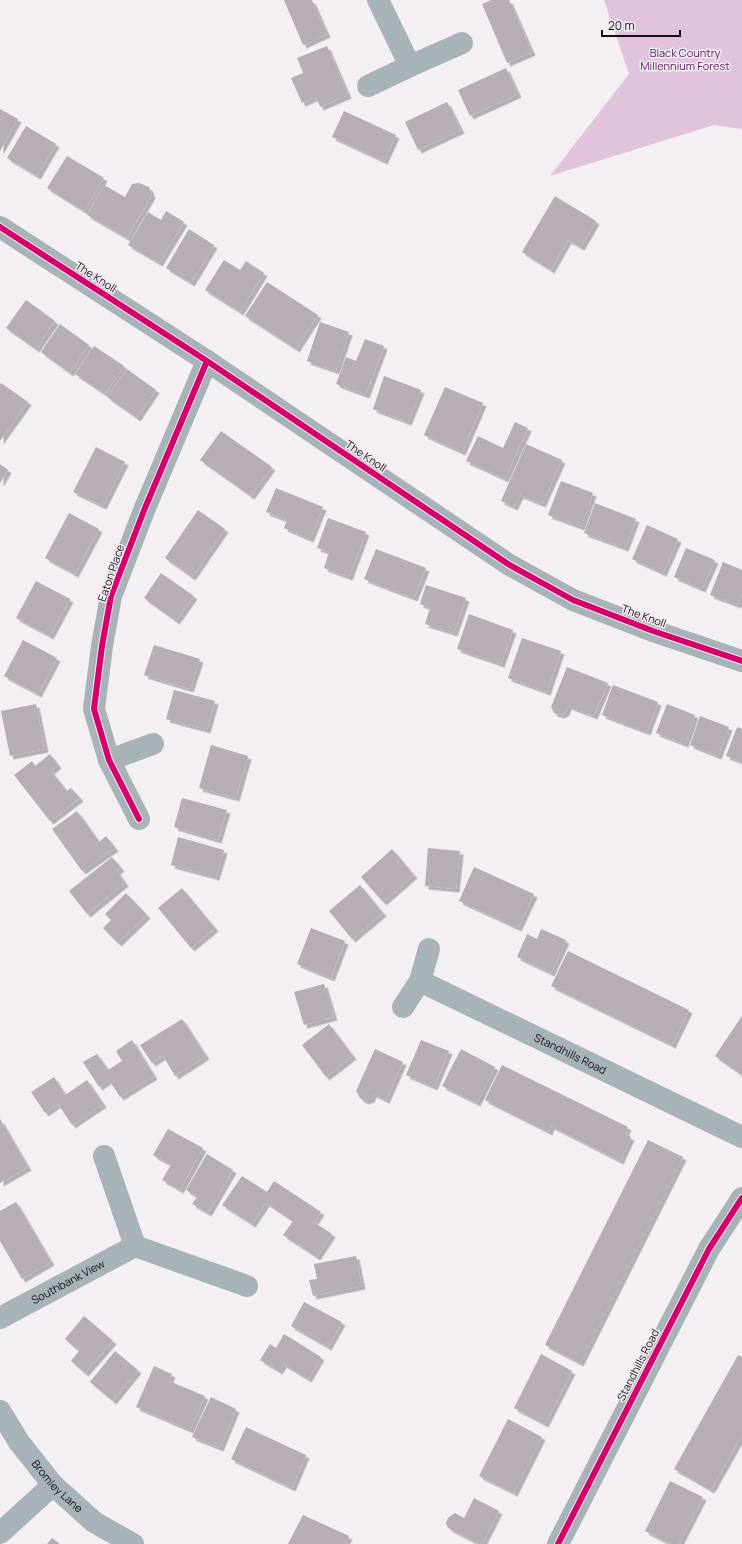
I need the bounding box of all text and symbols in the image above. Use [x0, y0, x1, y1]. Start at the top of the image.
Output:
scale bar [602, 12, 680, 38]
text: 20 m [608, 17, 635, 34]
park label: Black Country Millennium Forest [640, 45, 730, 73]
street label: The Knoll [73, 258, 120, 296]
street label: The Knoll [343, 436, 390, 475]
street label: Eaton Place [94, 542, 127, 603]
street label: The Knoll [620, 601, 669, 631]
street label: Standhills Road [532, 1029, 609, 1077]
street label: Southbank View [28, 1255, 108, 1307]
street label: Standhills Road [613, 1326, 662, 1403]
street label: Bromley Lane [29, 1456, 87, 1516]

